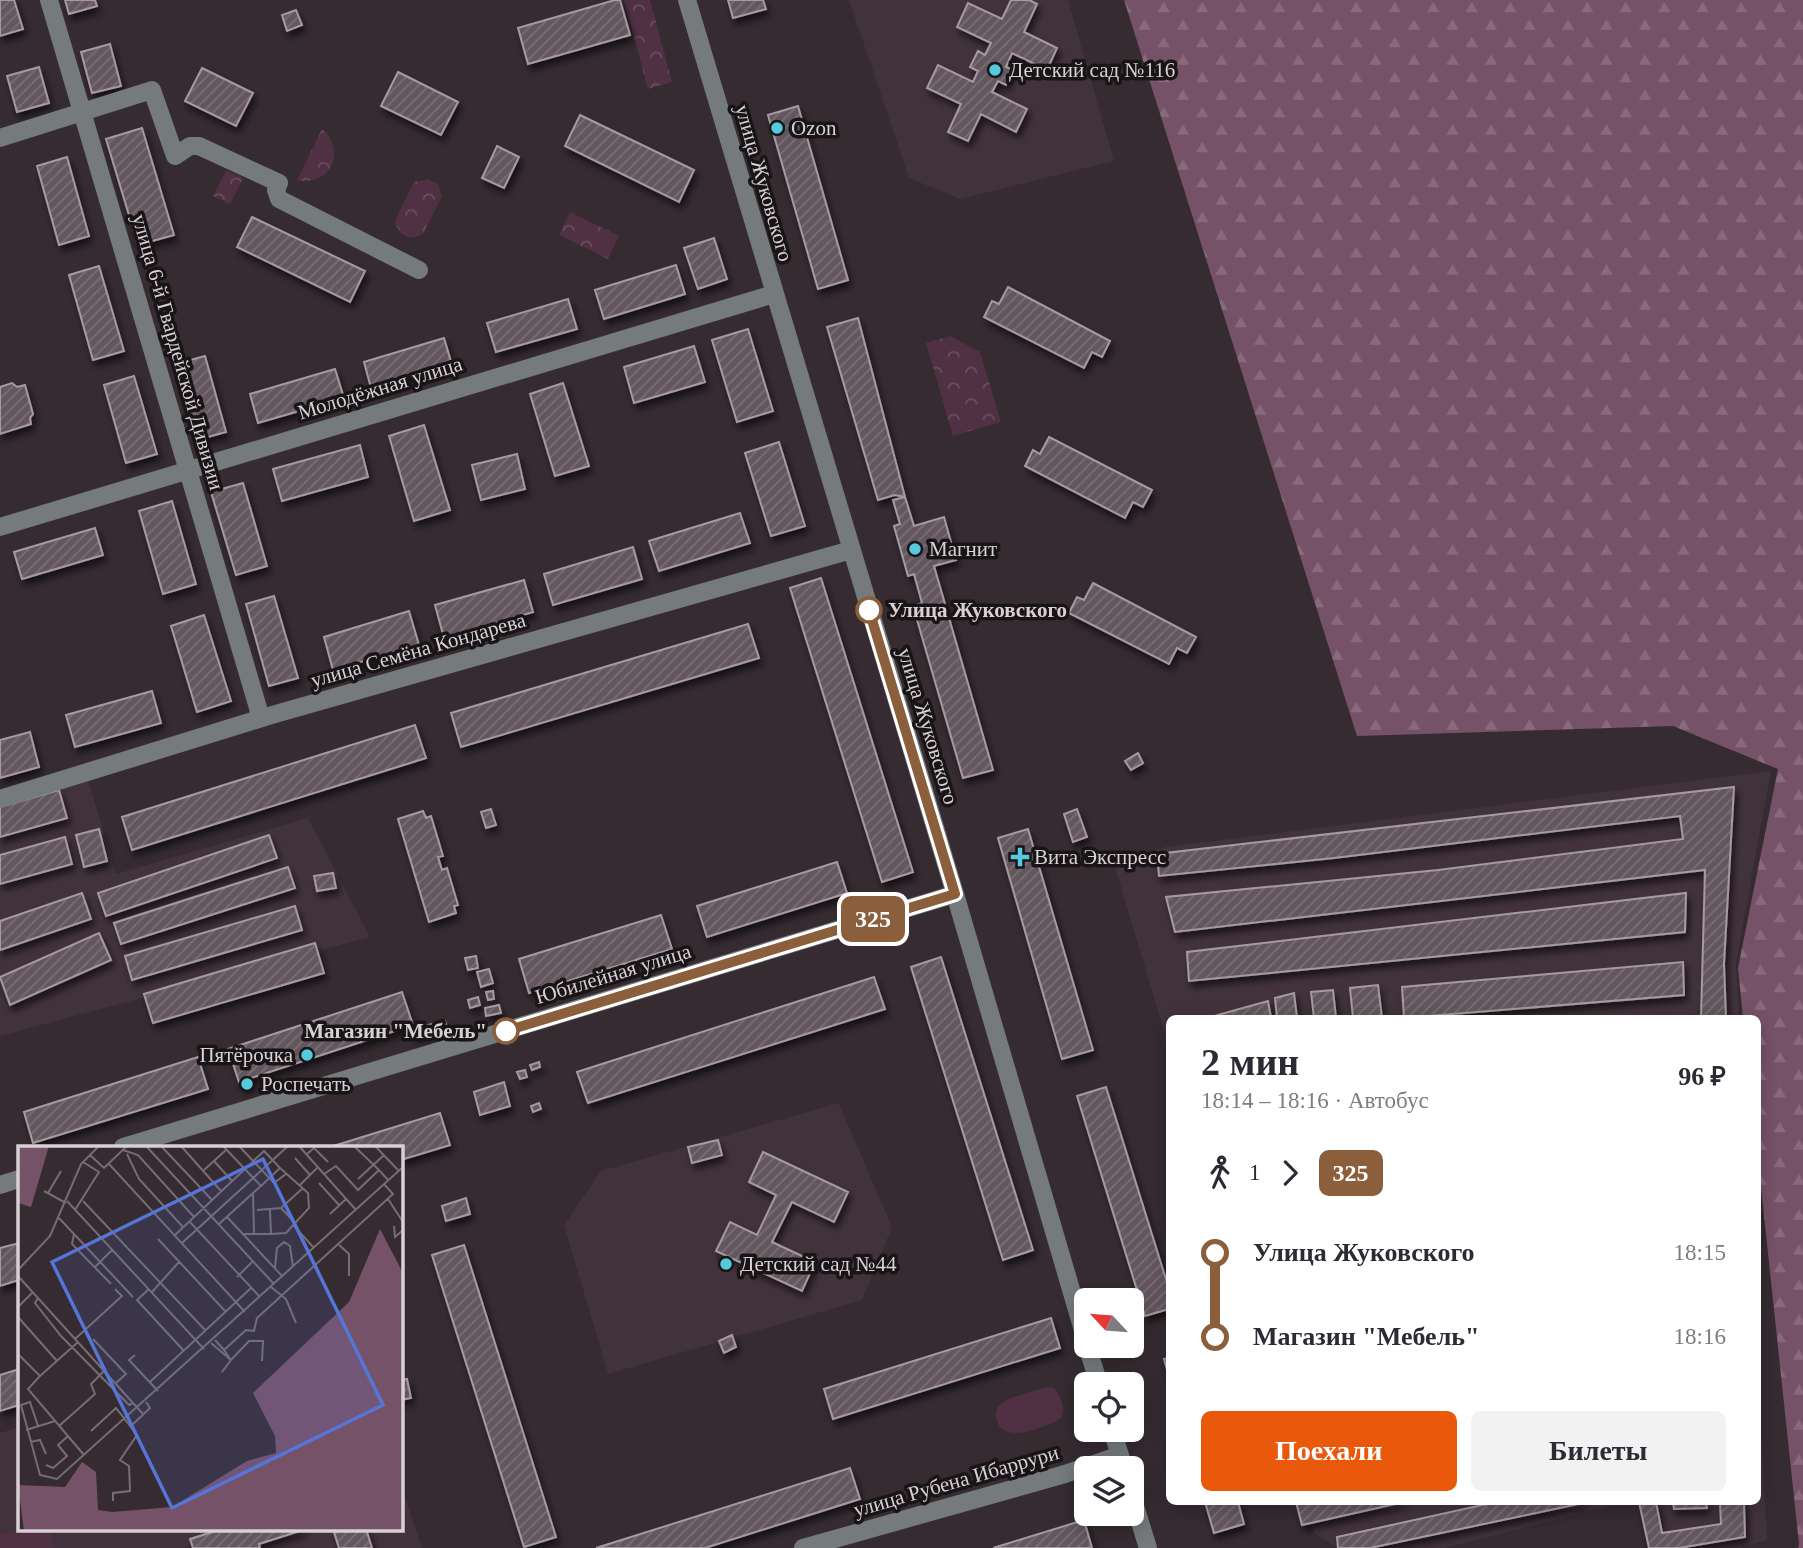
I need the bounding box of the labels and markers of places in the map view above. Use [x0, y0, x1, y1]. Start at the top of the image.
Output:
place label: Детский сад №116 [1009, 58, 1175, 82]
marker: Детский сад №116 [987, 62, 1003, 78]
place label: Ozon [791, 116, 837, 140]
marker: Ozon [769, 120, 785, 136]
place label: Магнит [929, 537, 997, 561]
marker: Магнит [907, 541, 923, 557]
marker: Улица Жуковского [856, 597, 882, 623]
place label: Улица Жуковского [888, 598, 1067, 622]
place label: Вита Экспресс [1034, 845, 1166, 869]
marker: Вита Экспресс [1012, 849, 1028, 865]
marker: Магазин "Мебель" [493, 1018, 519, 1044]
place label: Магазин "Мебель" [304, 1019, 487, 1043]
place label: Пятёрочка [199, 1043, 294, 1067]
marker: Пятёрочка [299, 1047, 315, 1063]
place label: Роспечать [261, 1072, 351, 1096]
marker: Роспечать [239, 1076, 255, 1092]
place label: Детский сад №44 [740, 1252, 897, 1276]
marker: Детский сад №44 [718, 1256, 734, 1272]

